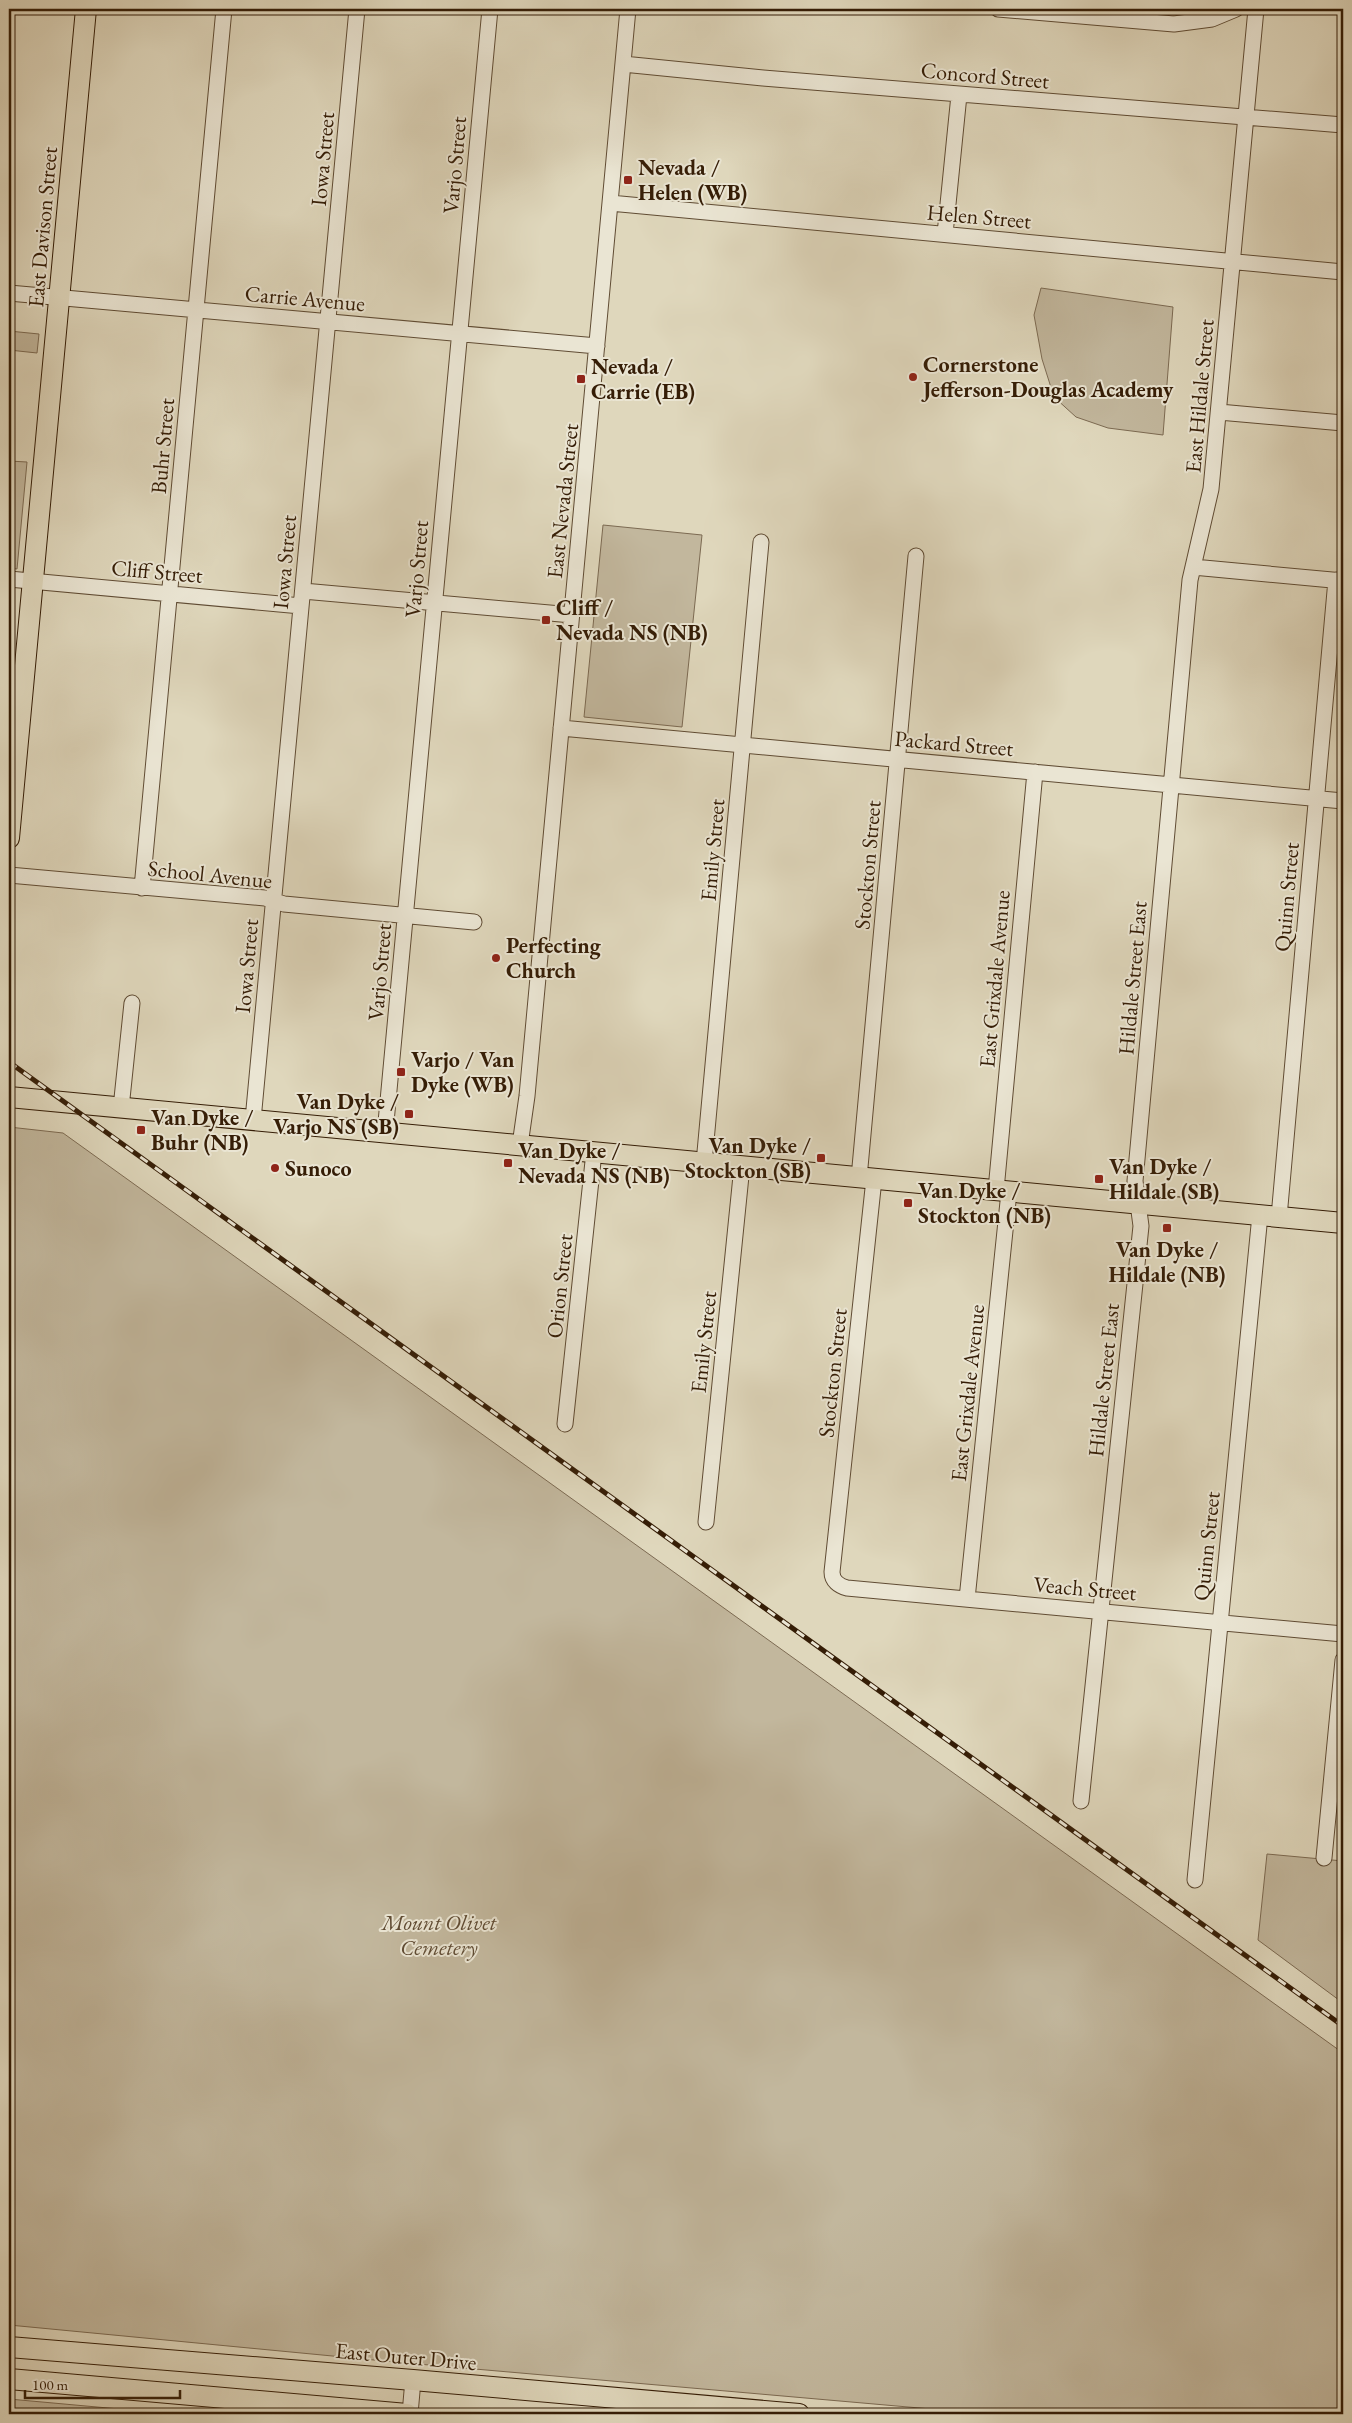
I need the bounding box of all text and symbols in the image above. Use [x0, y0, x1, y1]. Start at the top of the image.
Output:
street label: Concord Street [920, 55, 1050, 96]
street label: Iowa Street [304, 111, 341, 207]
street label: Varjo Street [436, 115, 473, 215]
street label: East Davison Street [21, 145, 64, 309]
place label: Nevada / Helen (WB) [638, 153, 747, 207]
marker: Nevada / Helen (WB) [622, 174, 634, 186]
street label: Helen Street [926, 197, 1032, 236]
street label: Carrie Avenue [244, 279, 367, 318]
street label: East Hildale Street [1178, 318, 1221, 474]
place label: Cornerstone Jefferson-Douglas Academy [921, 350, 1174, 404]
place label: Nevada / Carrie (EB) [591, 352, 695, 406]
marker: Cornerstone Jefferson-Douglas Academy [907, 371, 919, 383]
marker: Nevada / Carrie (EB) [575, 373, 587, 385]
street label: Buhr Street [144, 397, 181, 495]
street label: East Nevada Street [540, 422, 585, 580]
street label: Iowa Street [266, 514, 303, 610]
street label: Varjo Street [398, 519, 435, 619]
street label: Cliff Street [110, 553, 204, 590]
place label: Cliff / Nevada NS (NB) [556, 593, 708, 647]
marker: Cliff / Nevada NS (NB) [540, 614, 552, 626]
street label: Packard Street [893, 724, 1015, 763]
street label: Emily Street [694, 798, 731, 902]
street label: Stockton Street [847, 799, 888, 931]
street label: Quinn Street [1267, 841, 1306, 953]
street label: School Avenue [146, 854, 274, 895]
street label: East Grixdale Avenue [972, 889, 1017, 1069]
street label: Hildale Street East [1111, 900, 1154, 1056]
street label: Iowa Street [228, 918, 265, 1014]
street label: Varjo Street [361, 922, 398, 1022]
place label: Perfecting Church [506, 931, 602, 985]
marker: Perfecting Church [490, 952, 502, 964]
place label: Varjo / Van Dyke (WB) [411, 1045, 515, 1099]
marker: Varjo / Van Dyke (WB) [395, 1066, 407, 1078]
place label: Van Dyke / Varjo NS (SB) [273, 1087, 399, 1141]
place label: Van Dyke / Buhr (NB) [151, 1103, 253, 1157]
marker: Van Dyke / Varjo NS (SB) [403, 1108, 415, 1120]
marker: Van Dyke / Buhr (NB) [135, 1124, 147, 1136]
place label: Van Dyke / Stockton (SB) [685, 1131, 811, 1185]
place label: Van Dyke / Nevada NS (NB) [518, 1136, 670, 1190]
marker: Van Dyke / Stockton (SB) [815, 1152, 827, 1164]
place label: Van Dyke / Hildale (SB) [1109, 1152, 1219, 1206]
place label: Sunoco [285, 1154, 352, 1183]
marker: Van Dyke / Nevada NS (NB) [502, 1157, 514, 1169]
marker: Sunoco [269, 1162, 281, 1174]
marker: Van Dyke / Hildale (SB) [1093, 1173, 1105, 1185]
place label: Van Dyke / Stockton (NB) [918, 1176, 1051, 1230]
marker: Van Dyke / Stockton (NB) [902, 1197, 914, 1209]
marker: Van Dyke / Hildale (NB) [1161, 1222, 1173, 1234]
street label: Orion Street [540, 1232, 579, 1340]
place label: Van Dyke / Hildale (NB) [1108, 1235, 1226, 1289]
street label: Emily Street [684, 1289, 723, 1395]
street label: Hildale Street East [1081, 1302, 1126, 1458]
street label: East Grixdale Avenue [944, 1303, 991, 1483]
street label: Stockton Street [811, 1307, 854, 1439]
street label: Quinn Street [1186, 1490, 1227, 1602]
street label: Veach Street [1032, 1570, 1138, 1607]
park label: Mount Olivet Cemetery [380, 1908, 498, 1962]
street label: East Outer Drive [334, 2336, 478, 2377]
scale bar [25, 2368, 180, 2400]
text: 100 m [32, 2375, 69, 2394]

